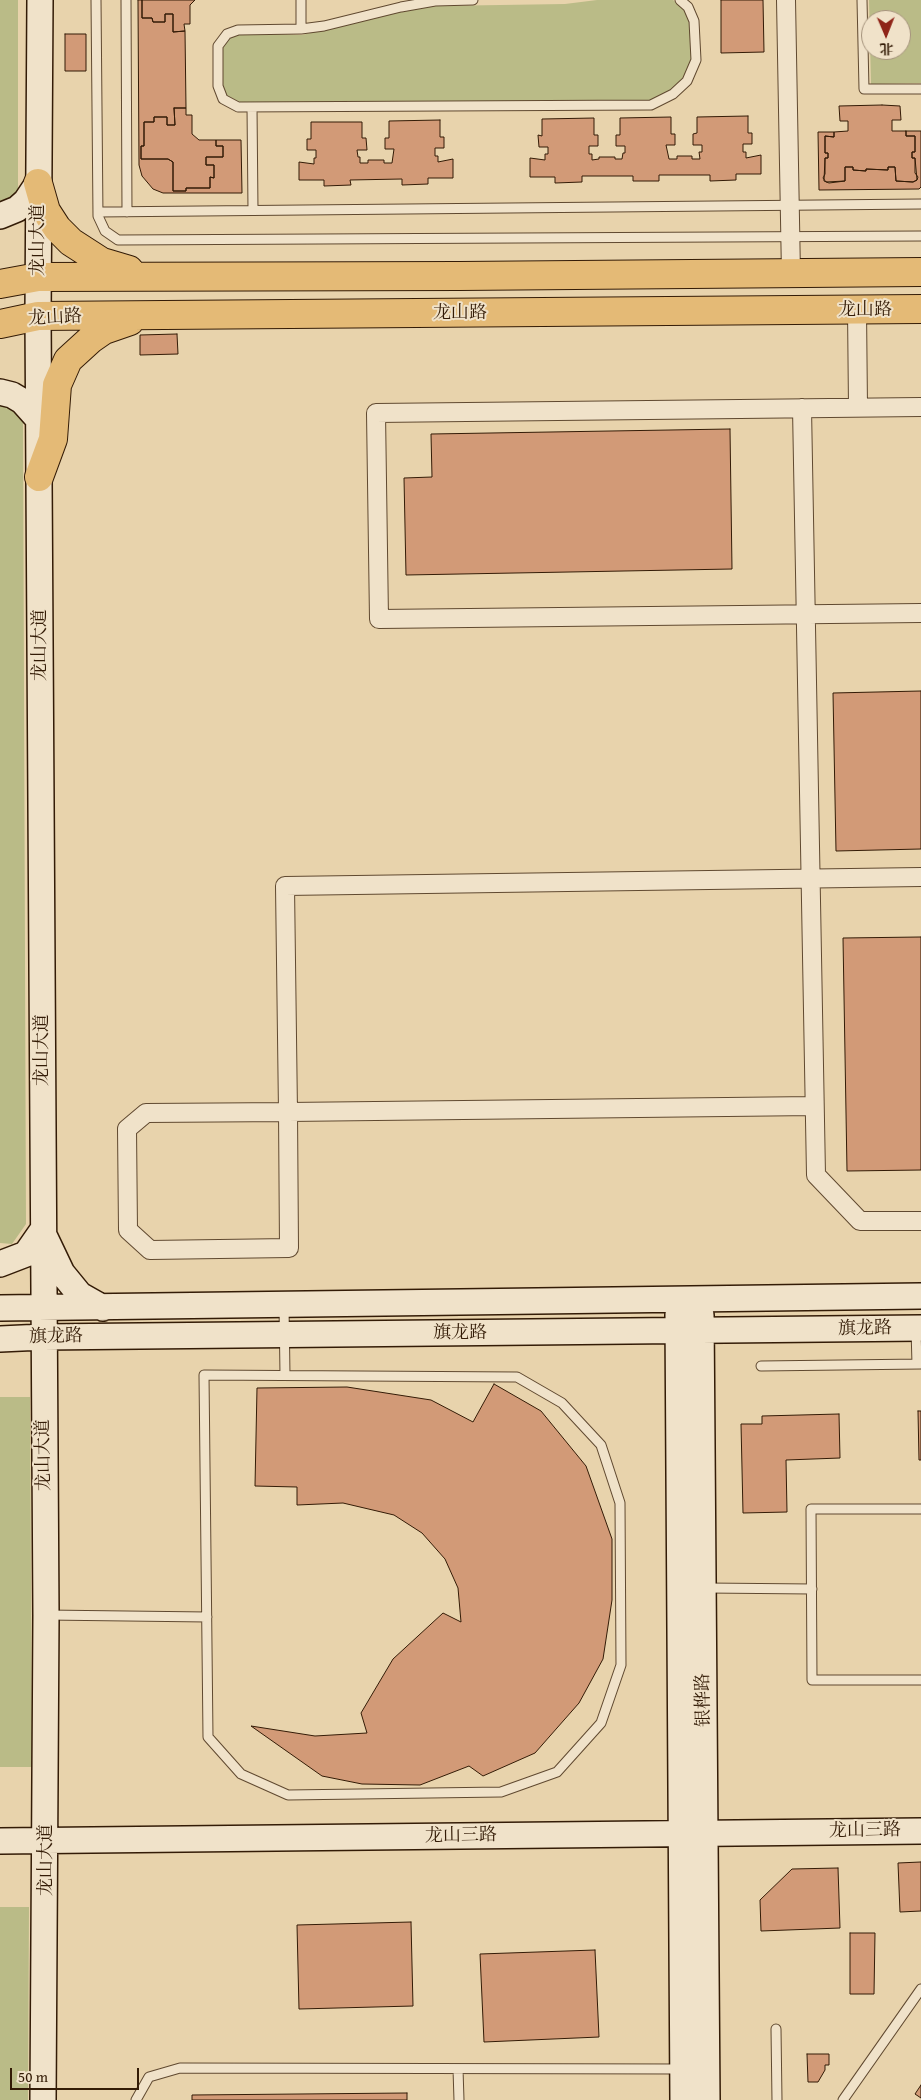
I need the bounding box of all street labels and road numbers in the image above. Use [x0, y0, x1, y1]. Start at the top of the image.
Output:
street label: 龙山大道 [27, 204, 49, 276]
street label: 龙山路 [838, 299, 892, 321]
street label: 龙山路 [433, 302, 487, 324]
street label: 龙山路 [27, 306, 83, 330]
street label: 龙山大道 [29, 609, 51, 681]
street label: 龙山大道 [31, 1014, 53, 1086]
street label: 旗龙路 [838, 1318, 892, 1340]
street label: 旗龙路 [433, 1322, 487, 1344]
street label: 旗龙路 [29, 1326, 83, 1348]
street label: 龙山大道 [33, 1419, 55, 1491]
street label: 银桦路 [693, 1673, 715, 1727]
street label: 龙山三路 [829, 1820, 901, 1842]
street label: 龙山大道 [35, 1824, 57, 1896]
street label: 龙山三路 [425, 1825, 497, 1847]

